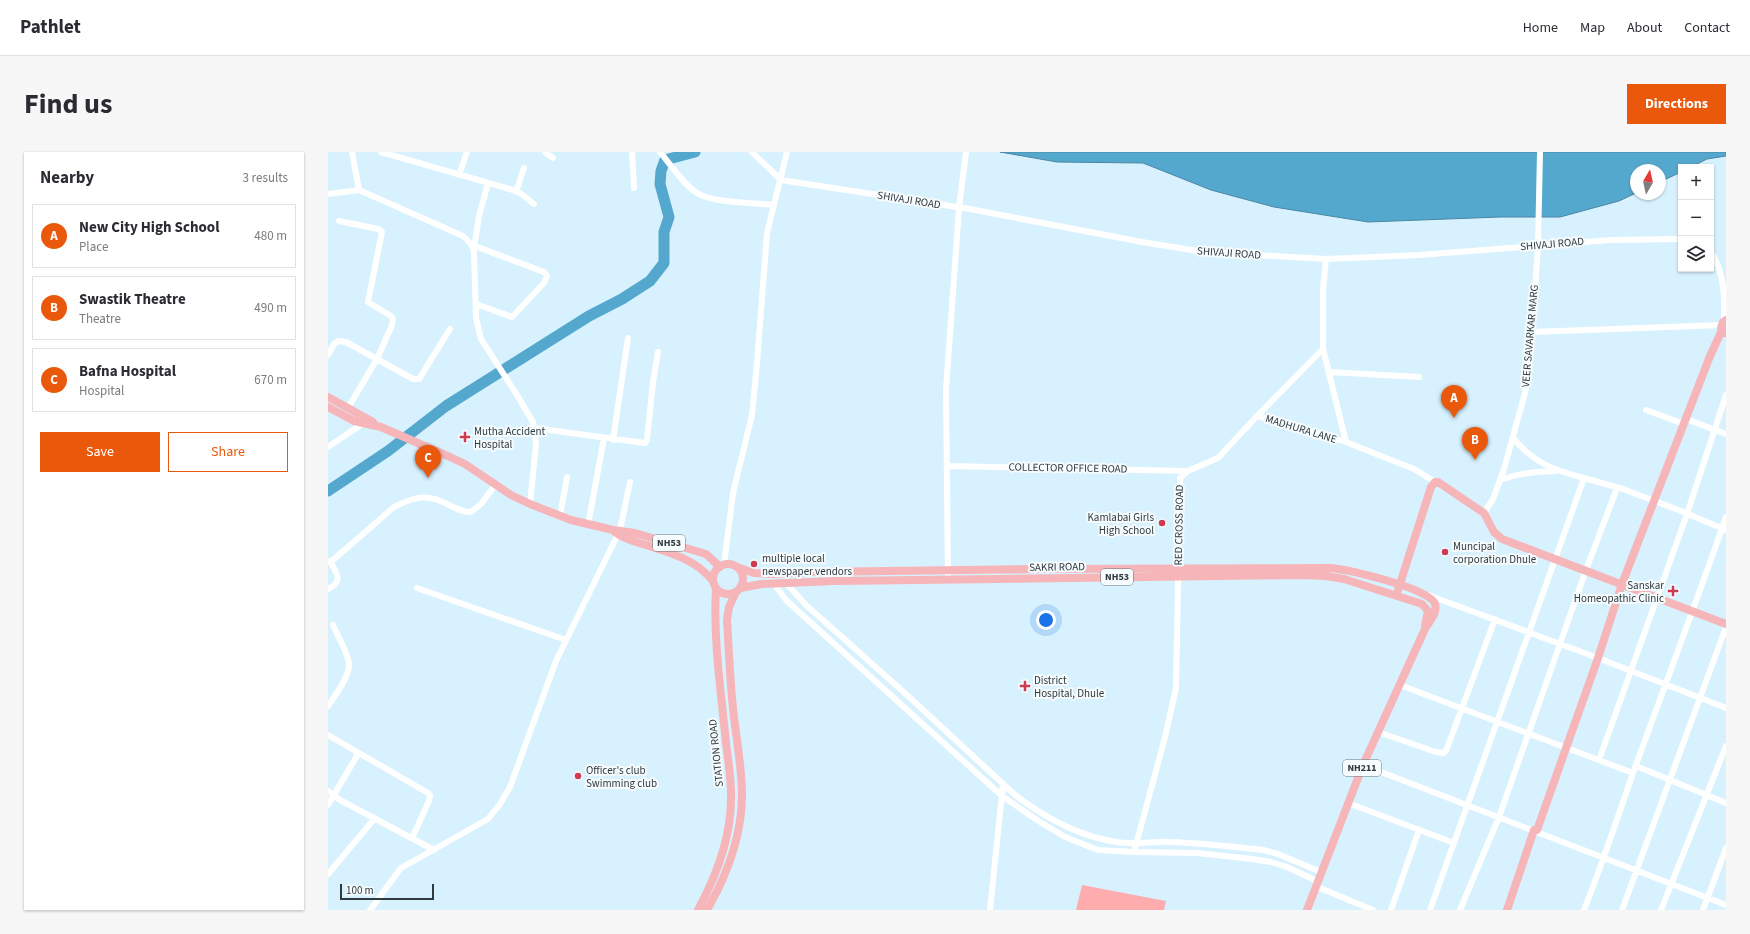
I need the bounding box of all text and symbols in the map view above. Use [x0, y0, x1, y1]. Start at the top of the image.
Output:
text: Pathlet [20, 14, 81, 41]
text: Home [1523, 18, 1558, 38]
text: Map [1580, 18, 1605, 38]
text: About [1627, 18, 1662, 38]
text: Contact [1684, 18, 1730, 38]
text: Find us [24, 84, 112, 124]
button: Directions [1627, 84, 1726, 124]
north arrow [1630, 164, 1666, 200]
map controls [1678, 164, 1714, 272]
button: + [1678, 164, 1714, 200]
text: Nearby [40, 166, 94, 190]
text: 3 results [243, 169, 288, 187]
street label: SHIVAJI ROAD [876, 188, 942, 212]
button: − [1678, 200, 1714, 236]
text: New City High School [79, 217, 219, 238]
text: A [50, 227, 58, 245]
text: 480 m [254, 227, 287, 245]
street label: SHIVAJI ROAD [1519, 234, 1585, 254]
button: layers [1678, 236, 1714, 272]
text: Place [79, 238, 108, 256]
street label: SHIVAJI ROAD [1197, 243, 1262, 263]
street label: VEER SAVARKAR MARG [1518, 284, 1542, 388]
text: Swastik Theatre [79, 289, 186, 310]
text: B [50, 299, 58, 317]
text: 490 m [254, 299, 287, 317]
text: Theatre [79, 310, 121, 328]
text: Bafna Hospital [79, 361, 176, 382]
text: C [50, 371, 58, 389]
text: 670 m [254, 371, 287, 389]
text: Hospital [79, 382, 124, 400]
pin: A [1441, 385, 1467, 418]
street label: MADHURA LANE [1264, 411, 1339, 447]
place label: Mutha Accident Hospital [474, 424, 545, 452]
pin: B [1462, 427, 1488, 460]
marker: Mutha Accident Hospital [459, 431, 471, 443]
button: Save [40, 432, 160, 472]
button: Share [168, 432, 288, 472]
pin: C [415, 445, 441, 478]
street label: COLLECTOR OFFICE ROAD [1008, 459, 1128, 477]
street label: RED CROSS ROAD [1171, 484, 1187, 566]
place label: Kamlabai Girls High School [1088, 510, 1154, 538]
marker: Kamlabai Girls High School [1157, 518, 1167, 528]
road number: NH53 [653, 535, 685, 551]
place label: Muncipal corporation Dhule [1453, 539, 1537, 567]
marker: Muncipal corporation Dhule [1440, 547, 1450, 557]
place label: multiple local newspaper vendors [762, 551, 853, 579]
marker: multiple local newspaper vendors [749, 559, 759, 569]
street label: SAKRI ROAD [1029, 559, 1085, 575]
road number: NH53 [1101, 569, 1133, 585]
place label: Sanskar Homeopathic Clinic [1574, 578, 1664, 606]
marker: Sanskar Homeopathic Clinic [1667, 585, 1679, 597]
your location [1036, 610, 1056, 630]
place label: District Hospital, Dhule [1034, 673, 1105, 701]
marker: District Hospital, Dhule [1019, 680, 1031, 692]
street label: STATION ROAD [705, 718, 727, 788]
road number: NH211 [1343, 760, 1381, 776]
place label: Officer's club Swimming club [586, 763, 657, 791]
marker: Officer's club Swimming club [573, 771, 583, 781]
scale bar [340, 882, 434, 901]
text: 100 m [346, 883, 374, 898]

